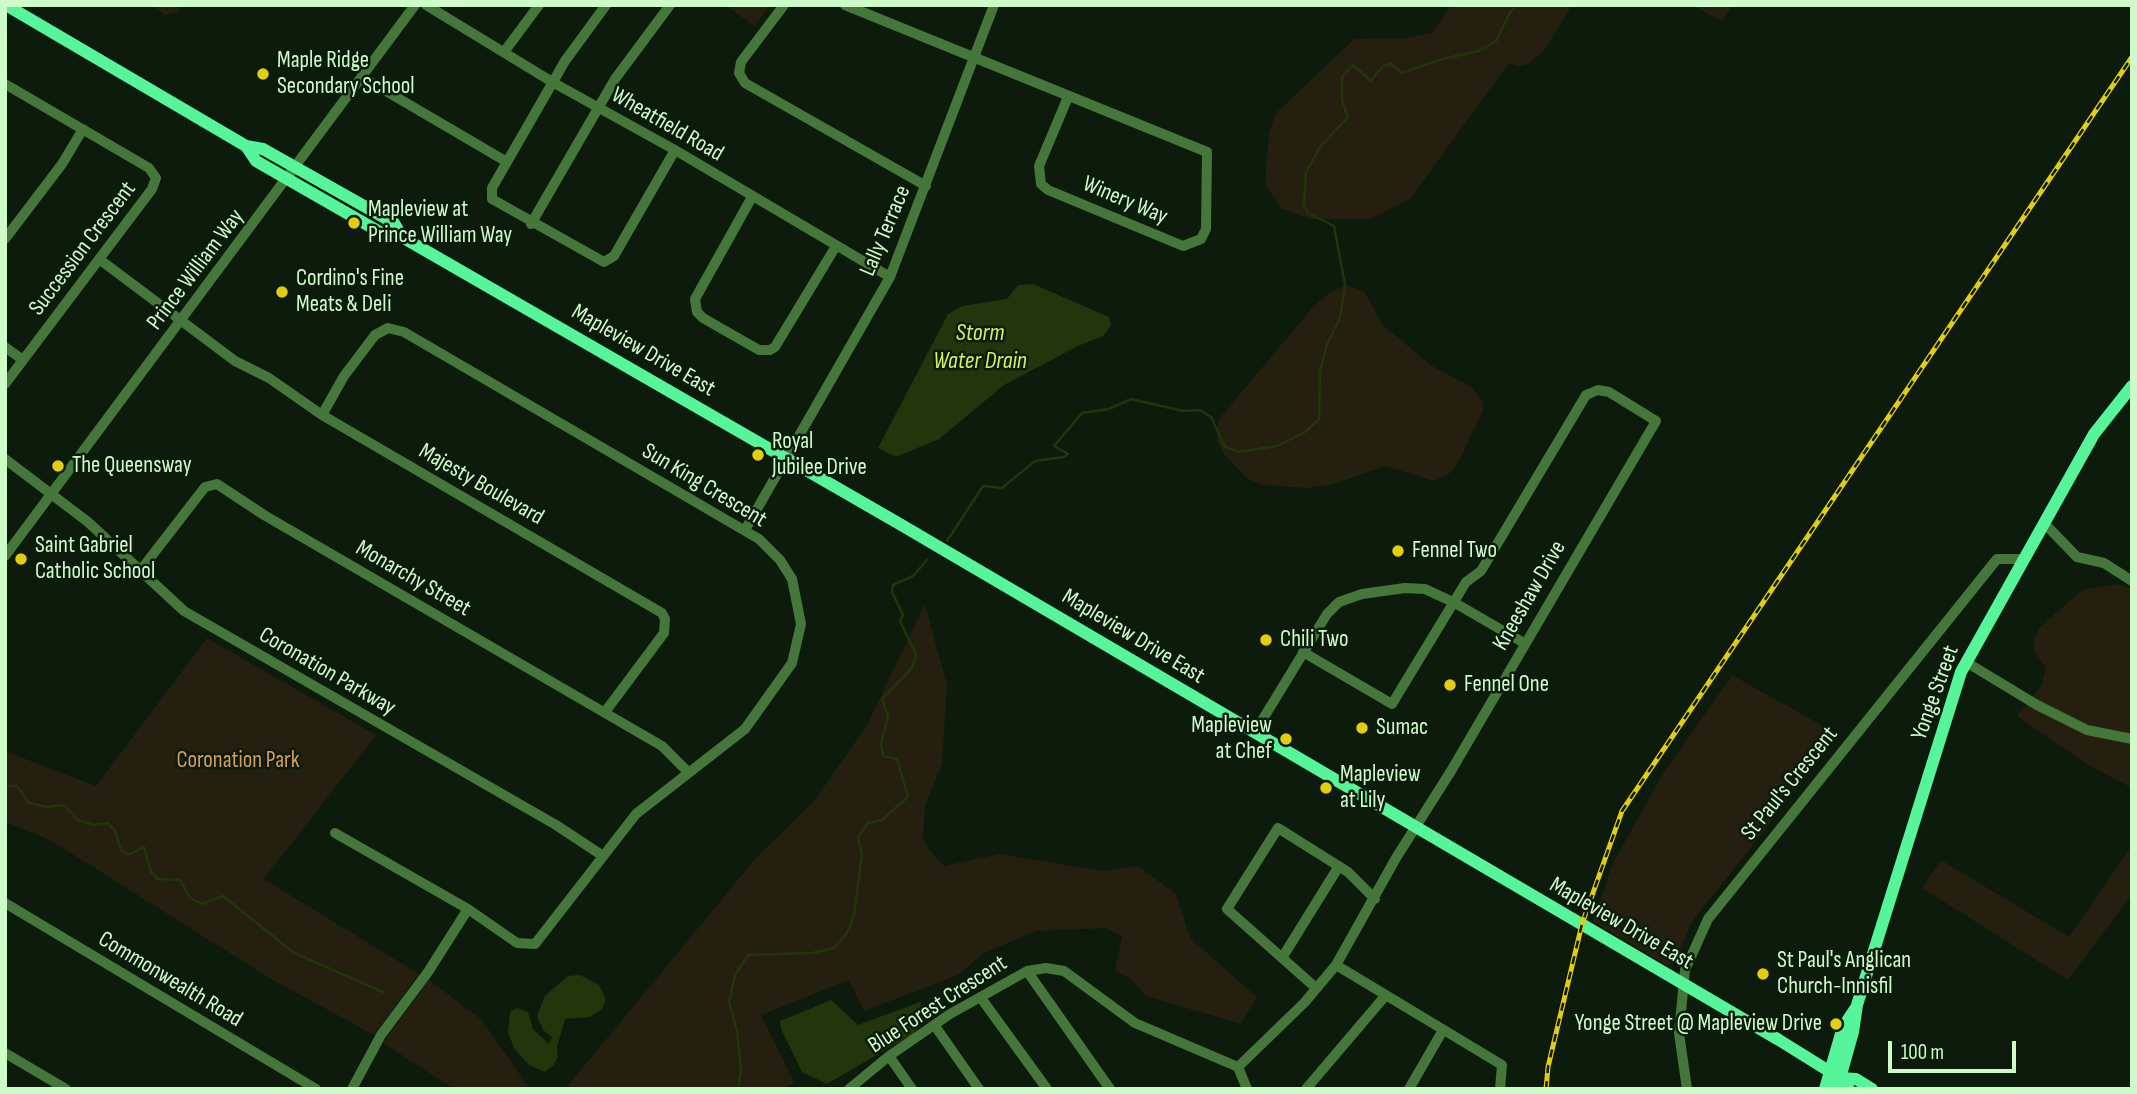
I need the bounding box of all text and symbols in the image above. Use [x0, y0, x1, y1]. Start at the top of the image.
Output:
place label: Maple Ridge Secondary School [277, 47, 415, 101]
marker: Maple Ridge Secondary School [255, 66, 271, 82]
street label: Wheatfield Road [606, 82, 728, 168]
street label: Winery Way [1078, 171, 1172, 231]
street label: Succession Crescent [24, 177, 142, 321]
street label: Lally Terrace [855, 182, 917, 280]
place label: Mapleview at Prince William Way [368, 196, 512, 250]
street label: Prince William Way [142, 204, 250, 336]
marker: Mapleview at Prince William Way [346, 215, 362, 231]
place label: Cordino's Fine Meats & Deli [296, 265, 404, 319]
marker: Cordino's Fine Meats & Deli [274, 284, 290, 300]
street label: Mapleview Drive East [566, 299, 720, 403]
water label: Storm Water Drain [933, 320, 1027, 376]
place label: Royal Jubilee Drive [772, 428, 867, 482]
street label: Majesty Boulevard [414, 438, 548, 532]
street label: Sun King Crescent [637, 438, 771, 534]
marker: Royal Jubilee Drive [750, 447, 766, 463]
place label: The Queensway [72, 452, 192, 480]
marker: The Queensway [50, 458, 66, 474]
place label: Saint Gabriel Catholic School [35, 532, 155, 586]
street label: Monarchy Street [351, 535, 475, 623]
street label: Kneeshaw Drive [1488, 536, 1572, 656]
place label: Fennel Two [1412, 537, 1497, 565]
marker: Fennel Two [1390, 543, 1406, 559]
marker: Saint Gabriel Catholic School [13, 551, 29, 567]
street label: Mapleview Drive East [1057, 584, 1209, 690]
street label: Coronation Parkway [254, 622, 400, 722]
place label: Chili Two [1280, 626, 1349, 654]
marker: Chili Two [1258, 632, 1274, 648]
street label: Yonge Street [1906, 642, 1966, 744]
place label: Fennel One [1464, 671, 1549, 699]
marker: Fennel One [1442, 677, 1458, 693]
place label: Mapleview at Chef [1191, 712, 1272, 766]
place label: Sumac [1376, 714, 1428, 742]
marker: Sumac [1354, 720, 1370, 736]
street label: St Paul's Crescent [1736, 722, 1844, 846]
marker: Mapleview at Chef [1278, 731, 1294, 747]
park label: Coronation Park [177, 747, 299, 775]
place label: Mapleview at Lily [1340, 761, 1421, 815]
marker: Mapleview at Lily [1318, 780, 1334, 796]
street label: Mapleview Drive East [1544, 872, 1698, 976]
street label: Commonwealth Road [93, 926, 247, 1034]
place label: St Paul's Anglican Church-Innisfil [1777, 947, 1911, 1001]
street label: Blue Forest Crescent [864, 950, 1012, 1060]
marker: St Paul's Anglican Church-Innisfil [1755, 966, 1771, 982]
place label: Yonge Street @ Mapleview Drive [1575, 1010, 1822, 1038]
marker: Yonge Street @ Mapleview Drive [1828, 1016, 1844, 1032]
scale bar [1892, 1028, 2020, 1072]
text: 100 m [1901, 1040, 1944, 1065]

